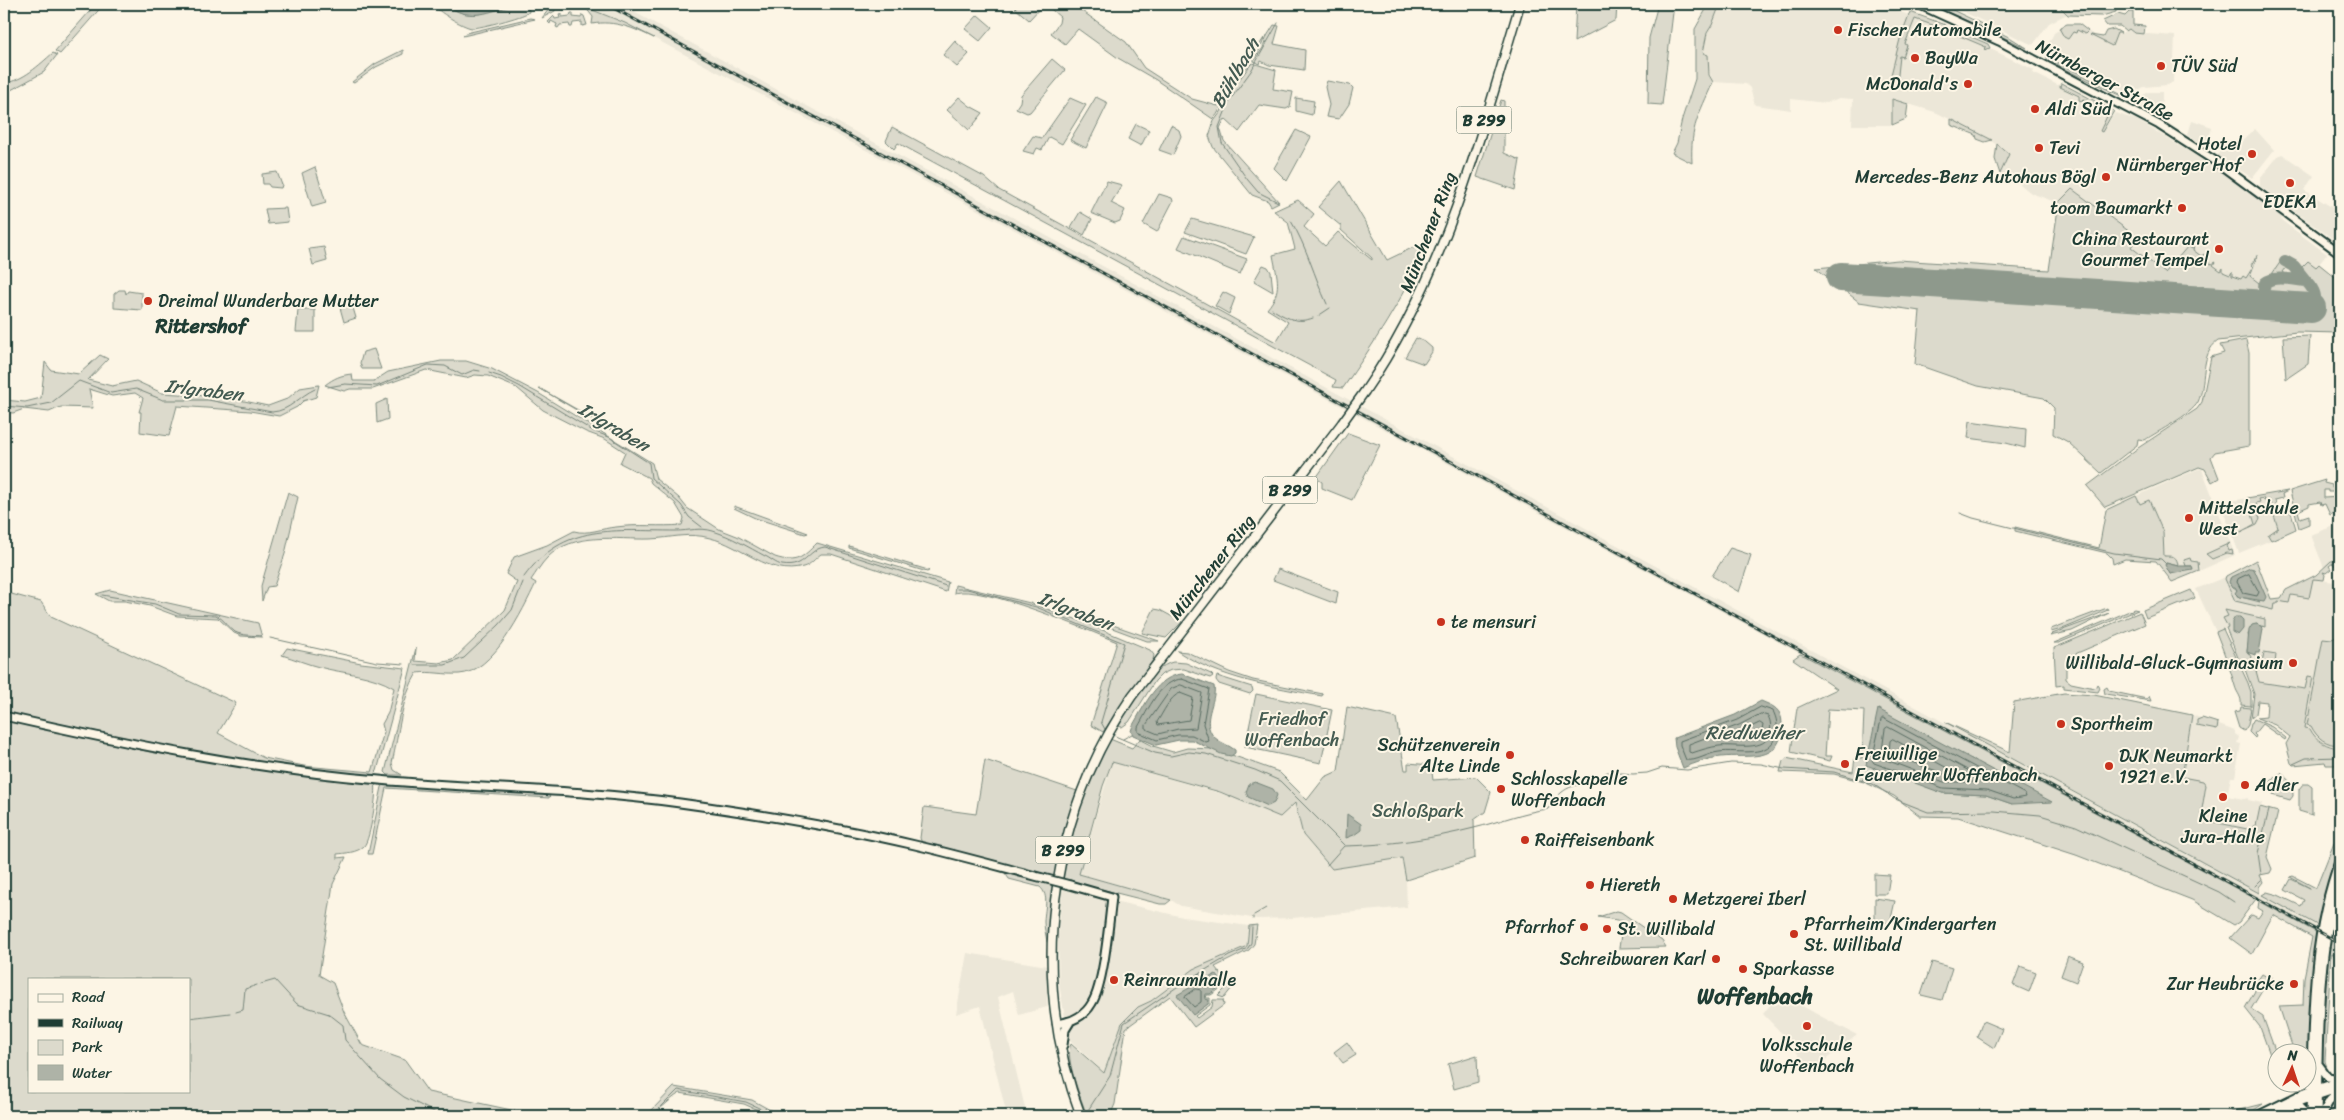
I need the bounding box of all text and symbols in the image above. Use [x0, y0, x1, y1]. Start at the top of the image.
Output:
place label: Fischer Automobile [1848, 14, 2001, 46]
marker: Fischer Automobile [1832, 24, 1844, 36]
water label: Bühlbach [1202, 30, 1269, 114]
street label: Nürnberger Straße [2030, 30, 2180, 130]
place label: BayWa [1925, 42, 1979, 74]
place label: TÜV Süd [2171, 50, 2239, 82]
marker: BayWa [1909, 52, 1921, 64]
marker: TÜV Süd [2155, 60, 2167, 72]
place label: McDonald's [1866, 68, 1959, 100]
marker: McDonald's [1962, 78, 1974, 90]
place label: Aldi Süd [2044, 93, 2113, 125]
marker: Aldi Süd [2029, 103, 2041, 115]
road number: B 299 [1456, 106, 1512, 134]
place label: Hotel Nürnberger Hof [2117, 128, 2245, 181]
place label: Tevi [2049, 132, 2081, 164]
marker: Tevi [2033, 142, 2045, 154]
marker: Hotel Nürnberger Hof [2246, 148, 2258, 160]
place label: Mercedes-Benz Autohaus Bögl [1855, 161, 2097, 193]
street label: Münchener Ring [1390, 167, 1466, 297]
marker: Mercedes-Benz Autohaus Bögl [2100, 171, 2112, 183]
marker: EDEKA [2284, 177, 2296, 189]
place label: EDEKA [2263, 186, 2317, 218]
place label: toom Baumarkt [2050, 192, 2173, 224]
marker: toom Baumarkt [2176, 202, 2188, 214]
place label: China Restaurant Gourmet Tempel [2072, 223, 2210, 276]
marker: China Restaurant Gourmet Tempel [2213, 243, 2225, 255]
place label: Dreimal Wunderbare Mutter [158, 285, 379, 317]
marker: Dreimal Wunderbare Mutter [142, 295, 154, 307]
district label: Rittershof [154, 309, 250, 344]
water label: Irlgraben [162, 369, 247, 411]
water label: Irlgraben [571, 392, 658, 463]
road number: B 299 [1262, 476, 1318, 504]
place label: Mittelschule West [2199, 492, 2299, 545]
street label: Münchener Ring [1160, 507, 1264, 627]
marker: Mittelschule West [2183, 512, 2195, 524]
water label: Irlgraben [1033, 581, 1121, 641]
place label: te mensuri [1451, 606, 1537, 638]
marker: te mensuri [1435, 616, 1447, 628]
place label: Willibald-Gluck-Gymnasium [2066, 647, 2283, 679]
marker: Willibald-Gluck-Gymnasium [2287, 657, 2299, 669]
park label: Friedhof Woffenbach [1245, 703, 1340, 756]
place label: Sportheim [2071, 708, 2153, 740]
water label: Riedlweiher [1705, 716, 1806, 749]
marker: Sportheim [2055, 718, 2067, 730]
place label: Schützenverein Alte Linde [1378, 729, 1500, 782]
place label: Freiwillige Feuerwehr Woffenbach [1855, 738, 2037, 791]
place label: DJK Neumarkt 1921 e.V. [2119, 740, 2233, 793]
marker: Schützenverein Alte Linde [1504, 749, 1516, 761]
marker: Freiwillige Feuerwehr Woffenbach [1839, 758, 1851, 770]
marker: DJK Neumarkt 1921 e.V. [2103, 760, 2115, 772]
place label: Schlosskapelle Woffenbach [1511, 763, 1628, 816]
place label: Adler [2254, 769, 2300, 801]
marker: Adler [2239, 779, 2251, 791]
marker: Schlosskapelle Woffenbach [1495, 783, 1507, 795]
marker: Kleine Jura-Halle [2217, 791, 2229, 803]
park label: Schloßpark [1372, 795, 1464, 827]
place label: Kleine Jura-Halle [2180, 800, 2265, 853]
place label: Raiffeisenbank [1535, 824, 1655, 856]
marker: Raiffeisenbank [1519, 834, 1531, 846]
road number: B 299 [1036, 836, 1090, 864]
place label: Hiereth [1600, 869, 1660, 901]
marker: Hiereth [1584, 879, 1596, 891]
place label: Metzgerei Iberl [1683, 883, 1807, 915]
marker: Metzgerei Iberl [1667, 893, 1679, 905]
place label: Pfarrheim/Kindergarten St. Willibald [1804, 908, 1997, 961]
place label: Pfarrhof [1505, 911, 1576, 943]
place label: St. Willibald [1617, 913, 1716, 945]
marker: Pfarrhof [1578, 921, 1590, 933]
marker: St. Willibald [1601, 923, 1613, 935]
marker: Pfarrheim/Kindergarten St. Willibald [1788, 928, 1800, 940]
place label: Schreibwaren Karl [1560, 943, 1707, 975]
marker: Schreibwaren Karl [1710, 953, 1722, 965]
place label: Sparkasse [1753, 953, 1834, 985]
marker: Sparkasse [1737, 963, 1749, 975]
place label: Reinraumhalle [1124, 964, 1236, 996]
place label: Zur Heubrücke [2166, 968, 2284, 1000]
marker: Reinraumhalle [1108, 974, 1120, 986]
district label: Woffenbach [1697, 977, 1814, 1016]
legend [28, 978, 190, 1092]
marker: Zur Heubrücke [2288, 978, 2300, 990]
text: Road [72, 984, 105, 1010]
text: Railway [72, 1010, 123, 1036]
marker: Volksschule Woffenbach [1801, 1020, 1813, 1032]
place label: Volksschule Woffenbach [1760, 1029, 1855, 1082]
text: Park [72, 1034, 103, 1060]
north arrow [2266, 1042, 2316, 1092]
text: N [2286, 1043, 2298, 1068]
text: Water [72, 1060, 112, 1086]

